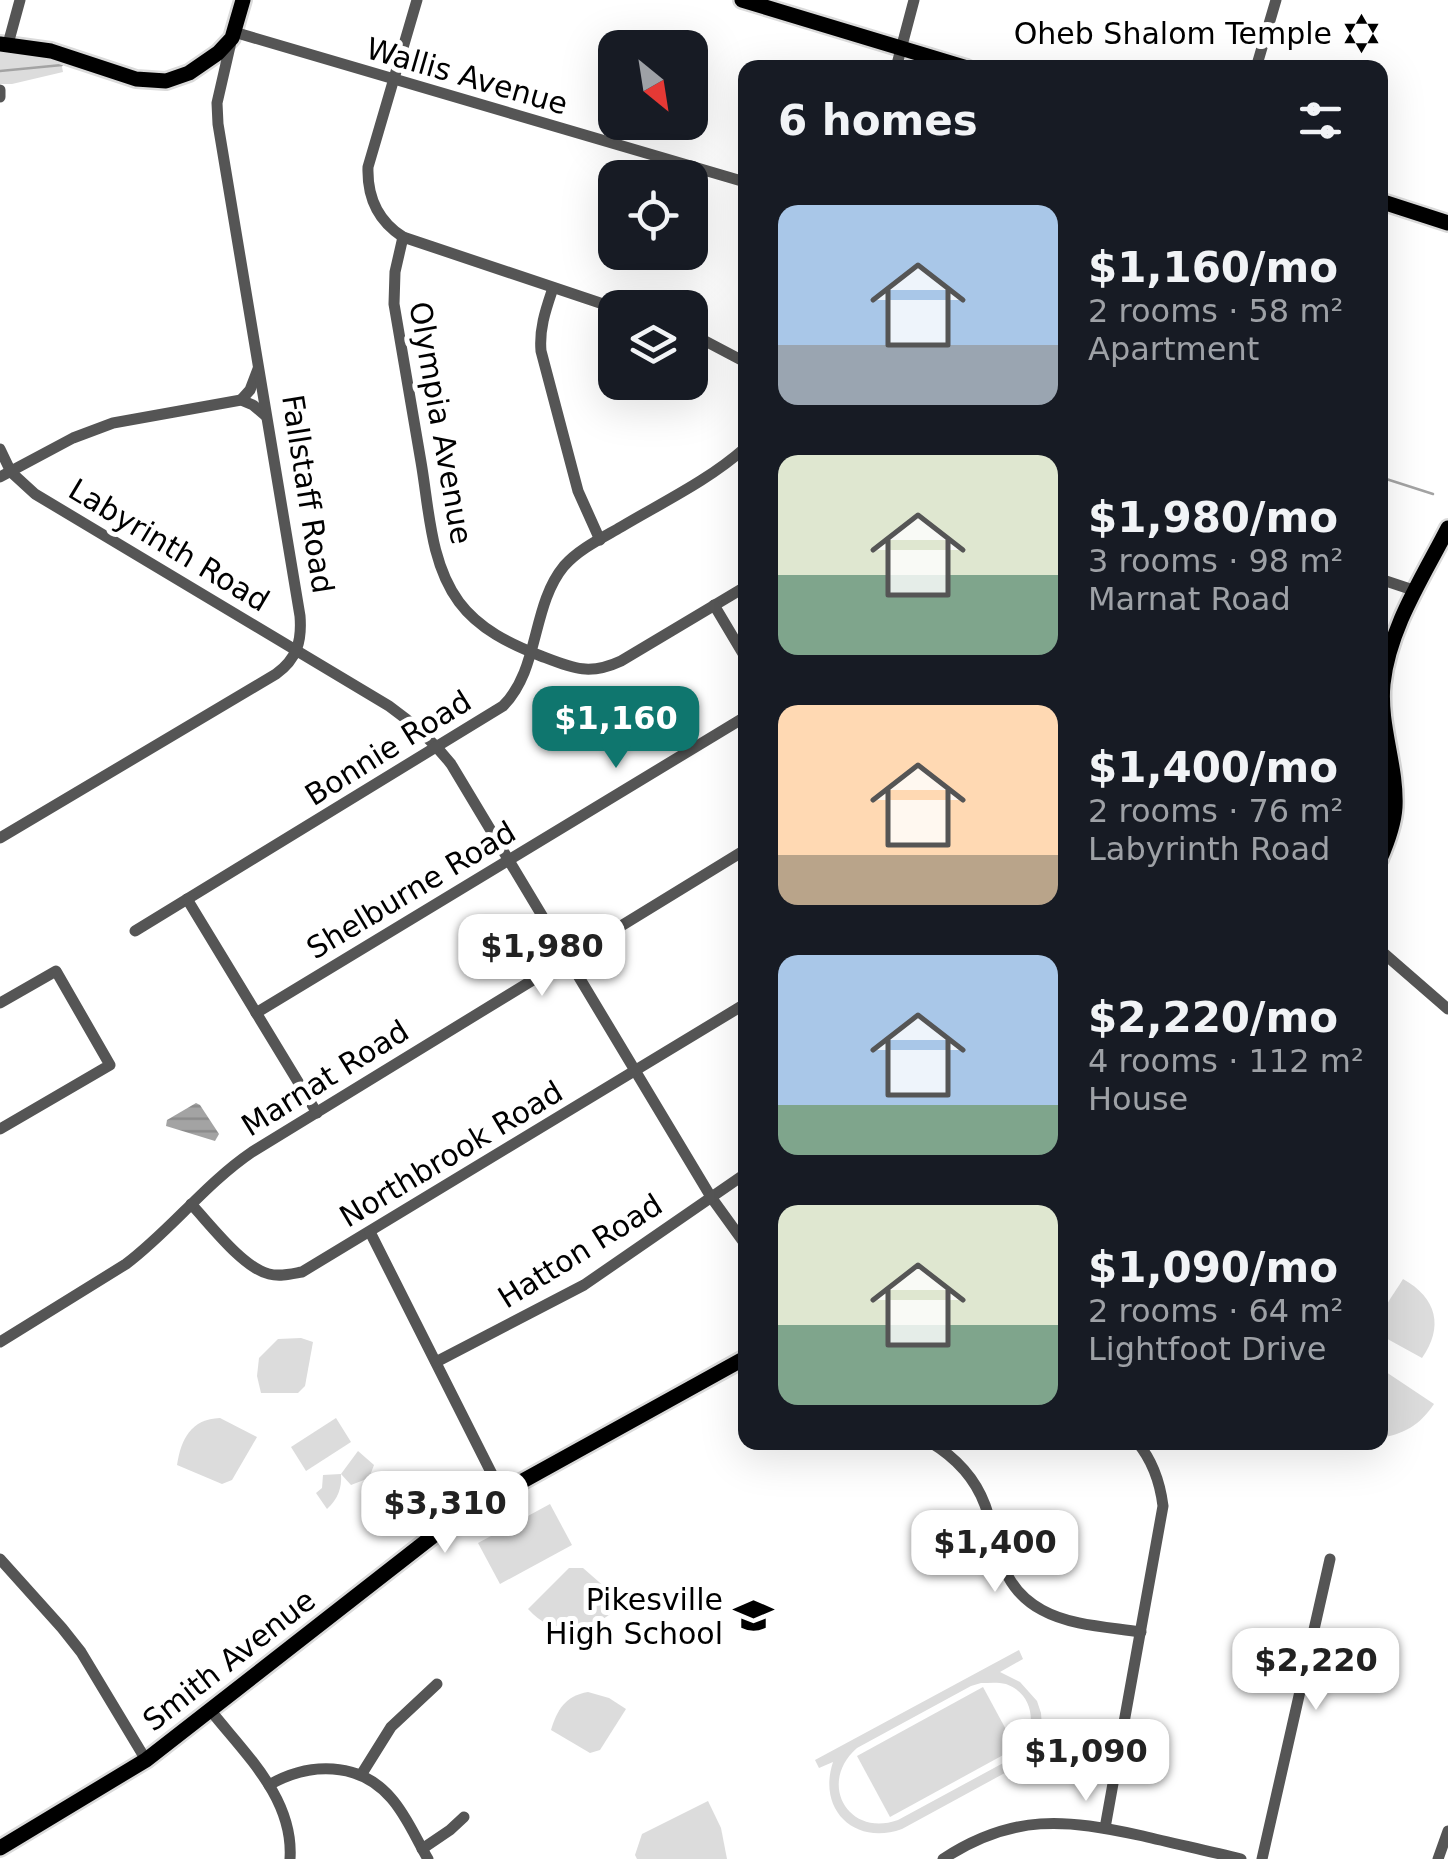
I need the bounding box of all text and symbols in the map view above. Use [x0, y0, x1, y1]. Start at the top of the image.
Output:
synagogue icon: Oheb Shalom Temple [1341, 12, 1383, 54]
place label: Oheb Shalom Temple [1014, 16, 1332, 51]
north arrow [598, 30, 708, 140]
map controls [598, 30, 708, 400]
street label: Wallis Avenue [362, 31, 572, 121]
icon: filters [1293, 93, 1348, 148]
text: 6 homes [778, 96, 978, 145]
button: locate [598, 160, 708, 270]
text: $1,160/mo [1088, 243, 1338, 292]
icon: home [858, 245, 978, 365]
button: layers [598, 290, 708, 400]
text: 2 rooms · 58 m² [1088, 292, 1343, 330]
street label: Olympia Avenue [402, 299, 480, 547]
text: Apartment [1088, 330, 1259, 368]
street label: Fallstaff Road [275, 392, 341, 596]
street label: Labyrinth Road [63, 471, 275, 619]
text: $1,980/mo [1088, 493, 1338, 542]
icon: home [858, 495, 978, 615]
text: 3 rooms · 98 m² [1088, 542, 1343, 580]
text: Marnat Road [1088, 580, 1291, 618]
street label: Bonnie Road [299, 683, 477, 813]
pin: $1,160 [535, 686, 697, 771]
text: $1,160 [554, 699, 678, 737]
text: $1,400/mo [1088, 743, 1338, 792]
icon: home [858, 745, 978, 865]
text: 2 rooms · 76 m² [1088, 792, 1343, 830]
street label: Shelburne Road [300, 814, 522, 966]
text: Labyrinth Road [1088, 830, 1330, 868]
pin: $1,980 [461, 914, 623, 999]
text: $1,980 [480, 927, 604, 965]
text: $2,220/mo [1088, 993, 1338, 1042]
icon: home [858, 995, 978, 1115]
street label: Marnat Road [235, 1013, 415, 1143]
text: 4 rooms · 112 m² [1088, 1042, 1364, 1080]
street label: Northbrook Road [333, 1074, 569, 1234]
text: House [1088, 1080, 1188, 1118]
street label: Hatton Road [492, 1187, 668, 1315]
text: $1,090/mo [1088, 1243, 1338, 1292]
icon: home [858, 1245, 978, 1365]
text: 2 rooms · 64 m² [1088, 1292, 1343, 1330]
text: Lightfoot Drive [1088, 1330, 1326, 1368]
pin: $3,310 [364, 1471, 526, 1556]
text: $3,310 [383, 1484, 507, 1522]
pin: $1,400 [914, 1510, 1076, 1595]
text: $1,400 [933, 1523, 1057, 1561]
street label: Smith Avenue [136, 1582, 322, 1738]
place label: Pikesville High School [545, 1582, 723, 1651]
school or university icon: Pikesville High School [732, 1595, 774, 1637]
pin: $2,220 [1235, 1628, 1397, 1713]
text: $2,220 [1254, 1641, 1378, 1679]
pin: $1,090 [1005, 1719, 1167, 1804]
text: $1,090 [1024, 1732, 1148, 1770]

